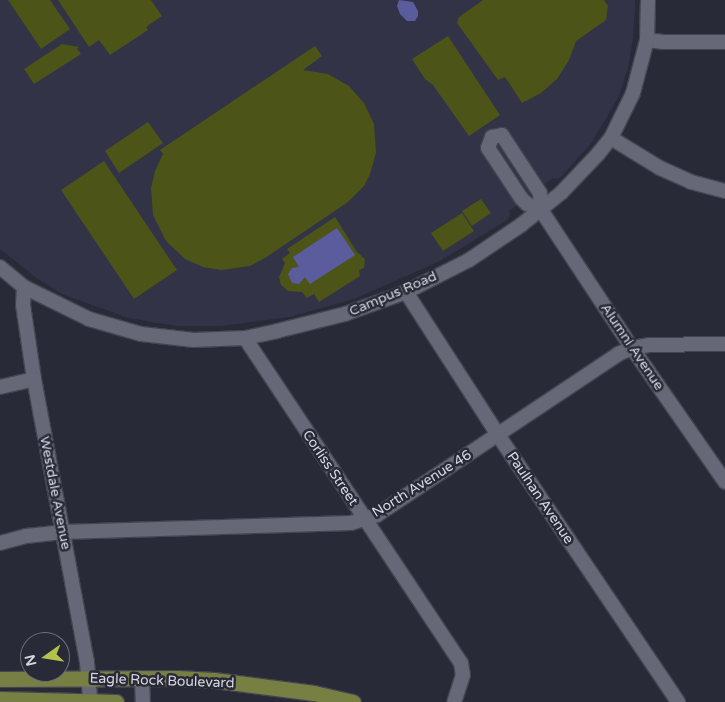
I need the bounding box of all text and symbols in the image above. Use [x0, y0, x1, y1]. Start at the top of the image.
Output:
street label: Campus Road [347, 268, 439, 320]
street label: Alumni Avenue [597, 300, 667, 394]
street label: Corliss Street [299, 427, 361, 509]
street label: Westdale Avenue [36, 435, 74, 551]
street label: North Avenue 46 [369, 447, 475, 521]
street label: Paulhan Avenue [503, 449, 577, 547]
north arrow [20, 632, 70, 682]
text: N [21, 653, 40, 668]
street label: Eagle Rock Boulevard [89, 670, 235, 692]

